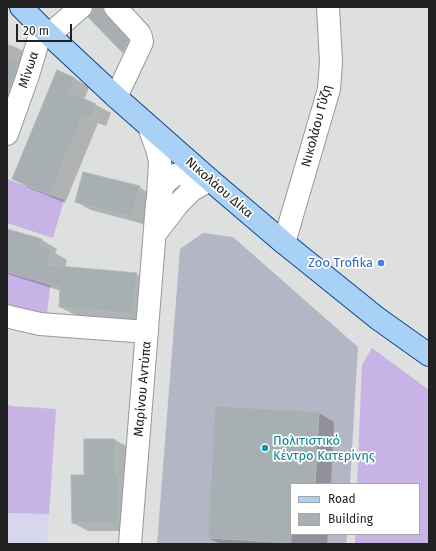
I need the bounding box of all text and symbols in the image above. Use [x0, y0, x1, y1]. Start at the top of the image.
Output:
scale bar [18, 16, 74, 42]
text: 20 m [23, 24, 49, 38]
street label: Μίνωα [16, 50, 42, 90]
street label: Νικολάου Γύζη [299, 83, 335, 169]
street label: Νικολάου Δίκα [182, 154, 256, 222]
place label: Zoo Trofika [308, 255, 373, 271]
marker: Zoo Trofika [376, 258, 386, 268]
street label: Μαρίνου Αντύπα [131, 341, 155, 437]
place label: Πολιτιστικό Κέντρο Κατερίνης [273, 433, 375, 464]
marker: Πολιτιστικό Κέντρο Κατερίνης [260, 443, 270, 453]
legend [290, 483, 420, 535]
text: Road [328, 492, 356, 506]
text: Building [328, 512, 373, 526]

